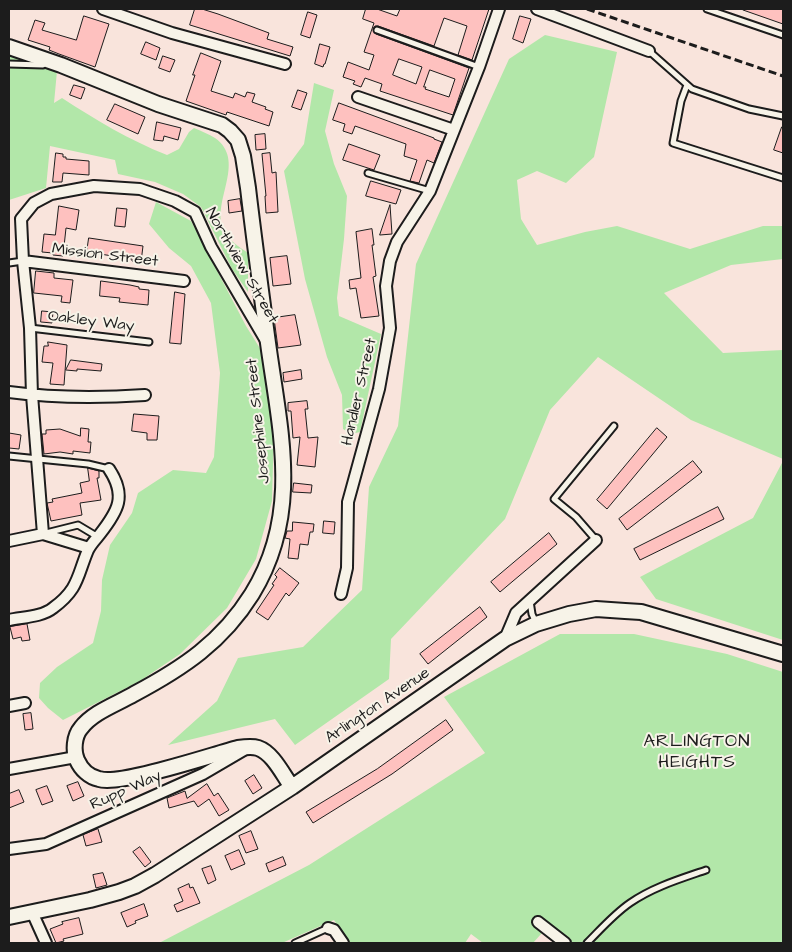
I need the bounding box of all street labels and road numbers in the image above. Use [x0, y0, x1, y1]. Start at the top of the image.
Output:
street label: Northview Street [200, 205, 282, 327]
street label: Mission Street [51, 240, 159, 272]
street label: Oakley Way [47, 307, 135, 337]
street label: Handler Street [338, 336, 382, 448]
street label: Josephine Street [243, 357, 275, 485]
street label: Arlington Avenue [322, 664, 434, 748]
street label: Rupp Way [88, 767, 164, 815]

